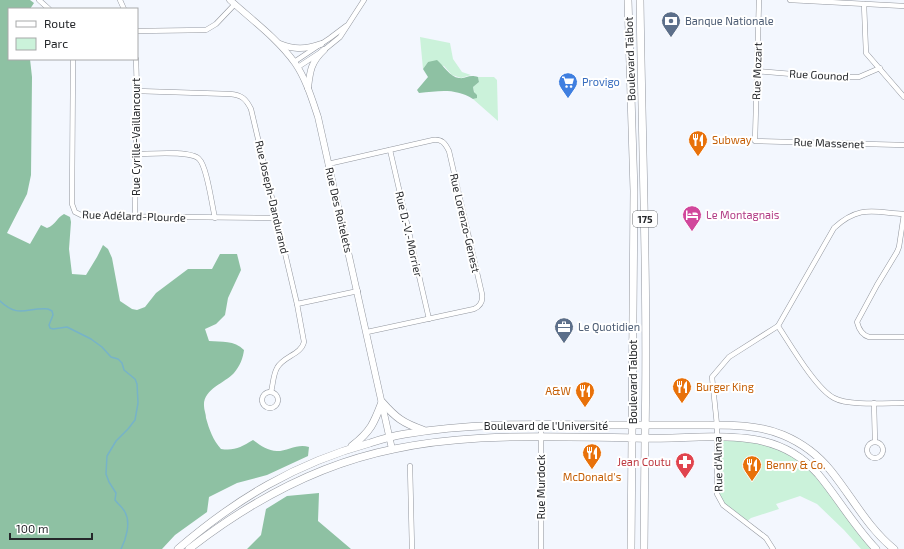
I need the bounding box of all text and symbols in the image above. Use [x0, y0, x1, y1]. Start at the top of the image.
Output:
legend [8, 8, 138, 60]
bank icon: Banque Nationale [660, 10, 682, 38]
place label: Banque Nationale [685, 14, 774, 27]
text: Route [44, 16, 76, 30]
street label: Boulevard Talbot [622, 17, 637, 101]
text: Parc [44, 36, 68, 50]
street label: Rue Mozart [749, 42, 764, 100]
street label: Rue Gounod [789, 66, 849, 83]
supermarket icon: Provigo [557, 71, 579, 99]
place label: Provigo [582, 75, 620, 88]
street label: Rue Cyrille-Vaillancourt [129, 78, 142, 196]
restaurant icon: Subway [687, 129, 709, 157]
place label: Subway [712, 133, 752, 146]
street label: Rue Massenet [793, 135, 865, 150]
street label: Rue Joseph-Dandurand [253, 139, 292, 255]
street label: Rue Des Roitelets [323, 166, 356, 254]
street label: Rue Lorenzo-Genest [448, 172, 483, 274]
street label: Rue D.-V.-Morrier [393, 190, 426, 278]
hotel icon: Le Montagnais [681, 204, 703, 232]
street label: Rue Adélard-Plourde [82, 207, 186, 224]
place label: Le Montagnais [706, 208, 780, 221]
road number: 175 [633, 211, 657, 227]
office icon: Le Quotidien [553, 316, 575, 344]
place label: Le Quotidien [578, 320, 640, 334]
street label: Boulevard Talbot [626, 340, 639, 424]
restaurant icon: Burger King [671, 376, 693, 404]
restaurant icon: A&W [574, 380, 596, 408]
place label: Burger King [696, 380, 754, 393]
place label: A&W [545, 384, 572, 397]
street label: Boulevard de l'Université [484, 419, 608, 432]
street label: Rue d'Alma [711, 436, 724, 492]
restaurant icon: McDonald's [581, 442, 603, 470]
pharmacy icon: Jean Coutu [674, 451, 696, 479]
street label: Rue Murdock [534, 454, 547, 520]
restaurant icon: Benny & Co. [741, 454, 763, 482]
place label: Jean Coutu [617, 455, 671, 468]
place label: Benny & Co. [766, 458, 826, 471]
place label: McDonald's [563, 470, 622, 483]
scale bar [10, 515, 92, 541]
text: 100 m [16, 521, 48, 535]

